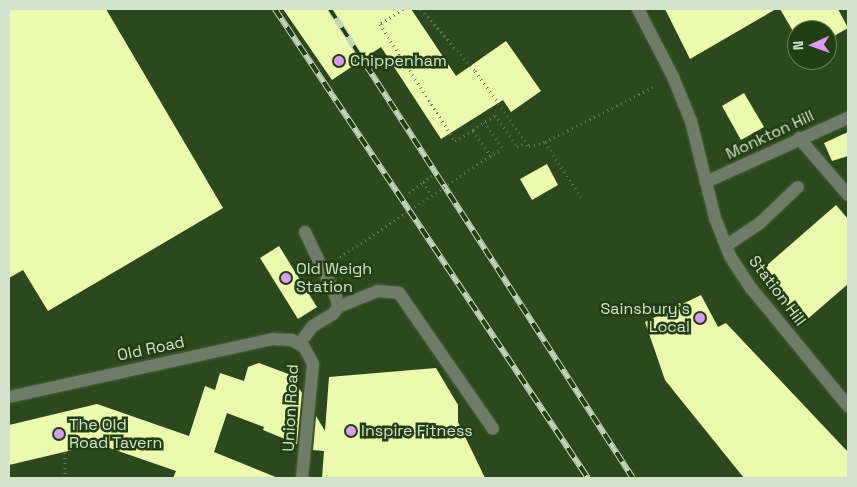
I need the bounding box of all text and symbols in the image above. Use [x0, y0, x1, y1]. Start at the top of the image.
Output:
north arrow [787, 20, 837, 70]
text: N [789, 40, 807, 51]
place label: Chippenham [350, 51, 447, 71]
marker: Chippenham [332, 54, 346, 68]
street label: Monkton Hill [723, 106, 817, 164]
street label: Station Hill [744, 252, 810, 330]
place label: Old Weigh Station [296, 259, 372, 297]
marker: Old Weigh Station [280, 272, 292, 284]
place label: Sainsbury's Local [601, 299, 690, 337]
marker: Sainsbury's Local [694, 312, 706, 324]
street label: Old Road [116, 333, 186, 365]
street label: Union Road [279, 364, 303, 452]
place label: The Old Road Tavern [69, 415, 163, 453]
place label: Inspire Fitness [361, 421, 473, 441]
marker: Inspire Fitness [345, 425, 357, 437]
marker: The Old Road Tavern [53, 428, 65, 440]

